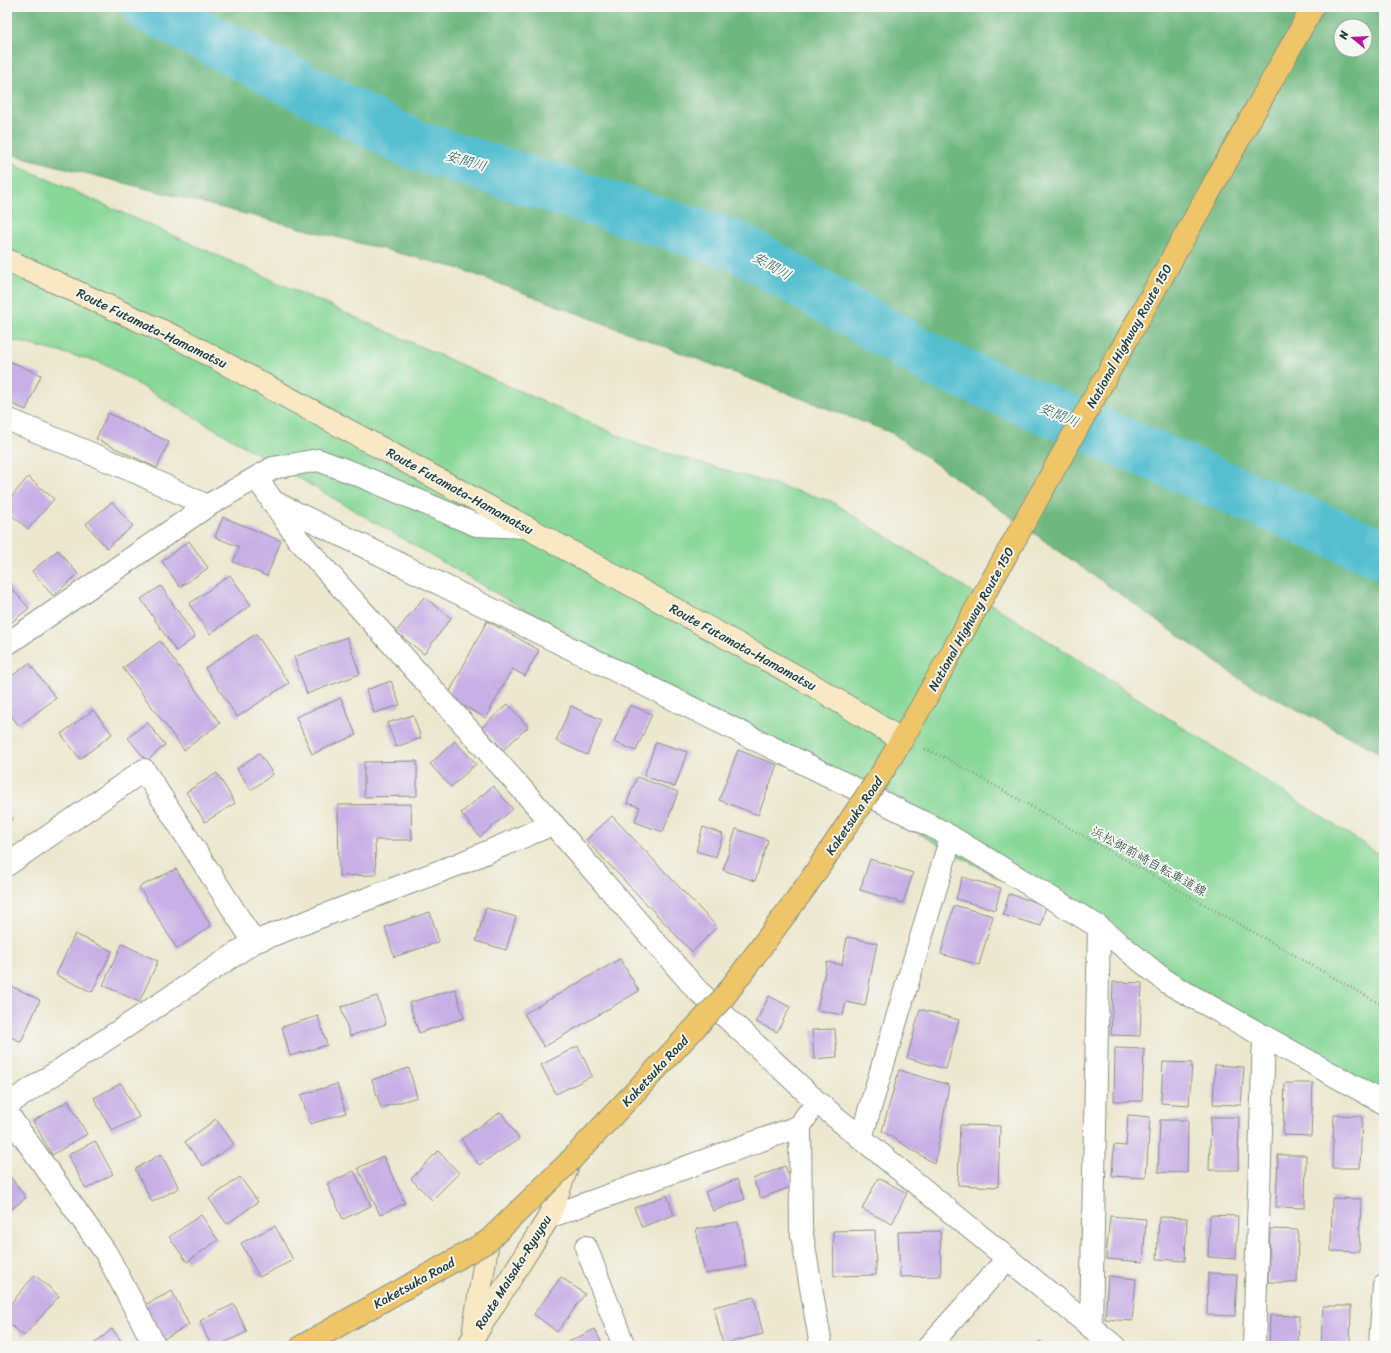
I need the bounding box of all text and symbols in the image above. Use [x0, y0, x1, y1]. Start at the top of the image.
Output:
north arrow [1333, 18, 1373, 58]
text: N [1333, 28, 1354, 43]
water label: 安間川 [442, 143, 490, 179]
water label: 安間川 [748, 245, 796, 287]
street label: National Highway Route 150 [1080, 259, 1178, 413]
street label: Route Futamata-Hamamatsu [73, 281, 231, 375]
water label: 安間川 [1035, 395, 1083, 435]
street label: Route Futamata-Hamamatsu [382, 441, 538, 541]
street label: National Highway Route 150 [922, 542, 1020, 696]
street label: Route Futamata-Hamamatsu [665, 597, 821, 697]
street label: Kaketsuka Road [819, 771, 890, 860]
street label: 浜松御前崎自転車道線 [1087, 819, 1212, 903]
street label: Kaketsuka Road [616, 1029, 695, 1112]
street label: Route Maisaka-Ryuyou [468, 1210, 558, 1334]
street label: Kaketsuka Road [369, 1250, 460, 1315]

